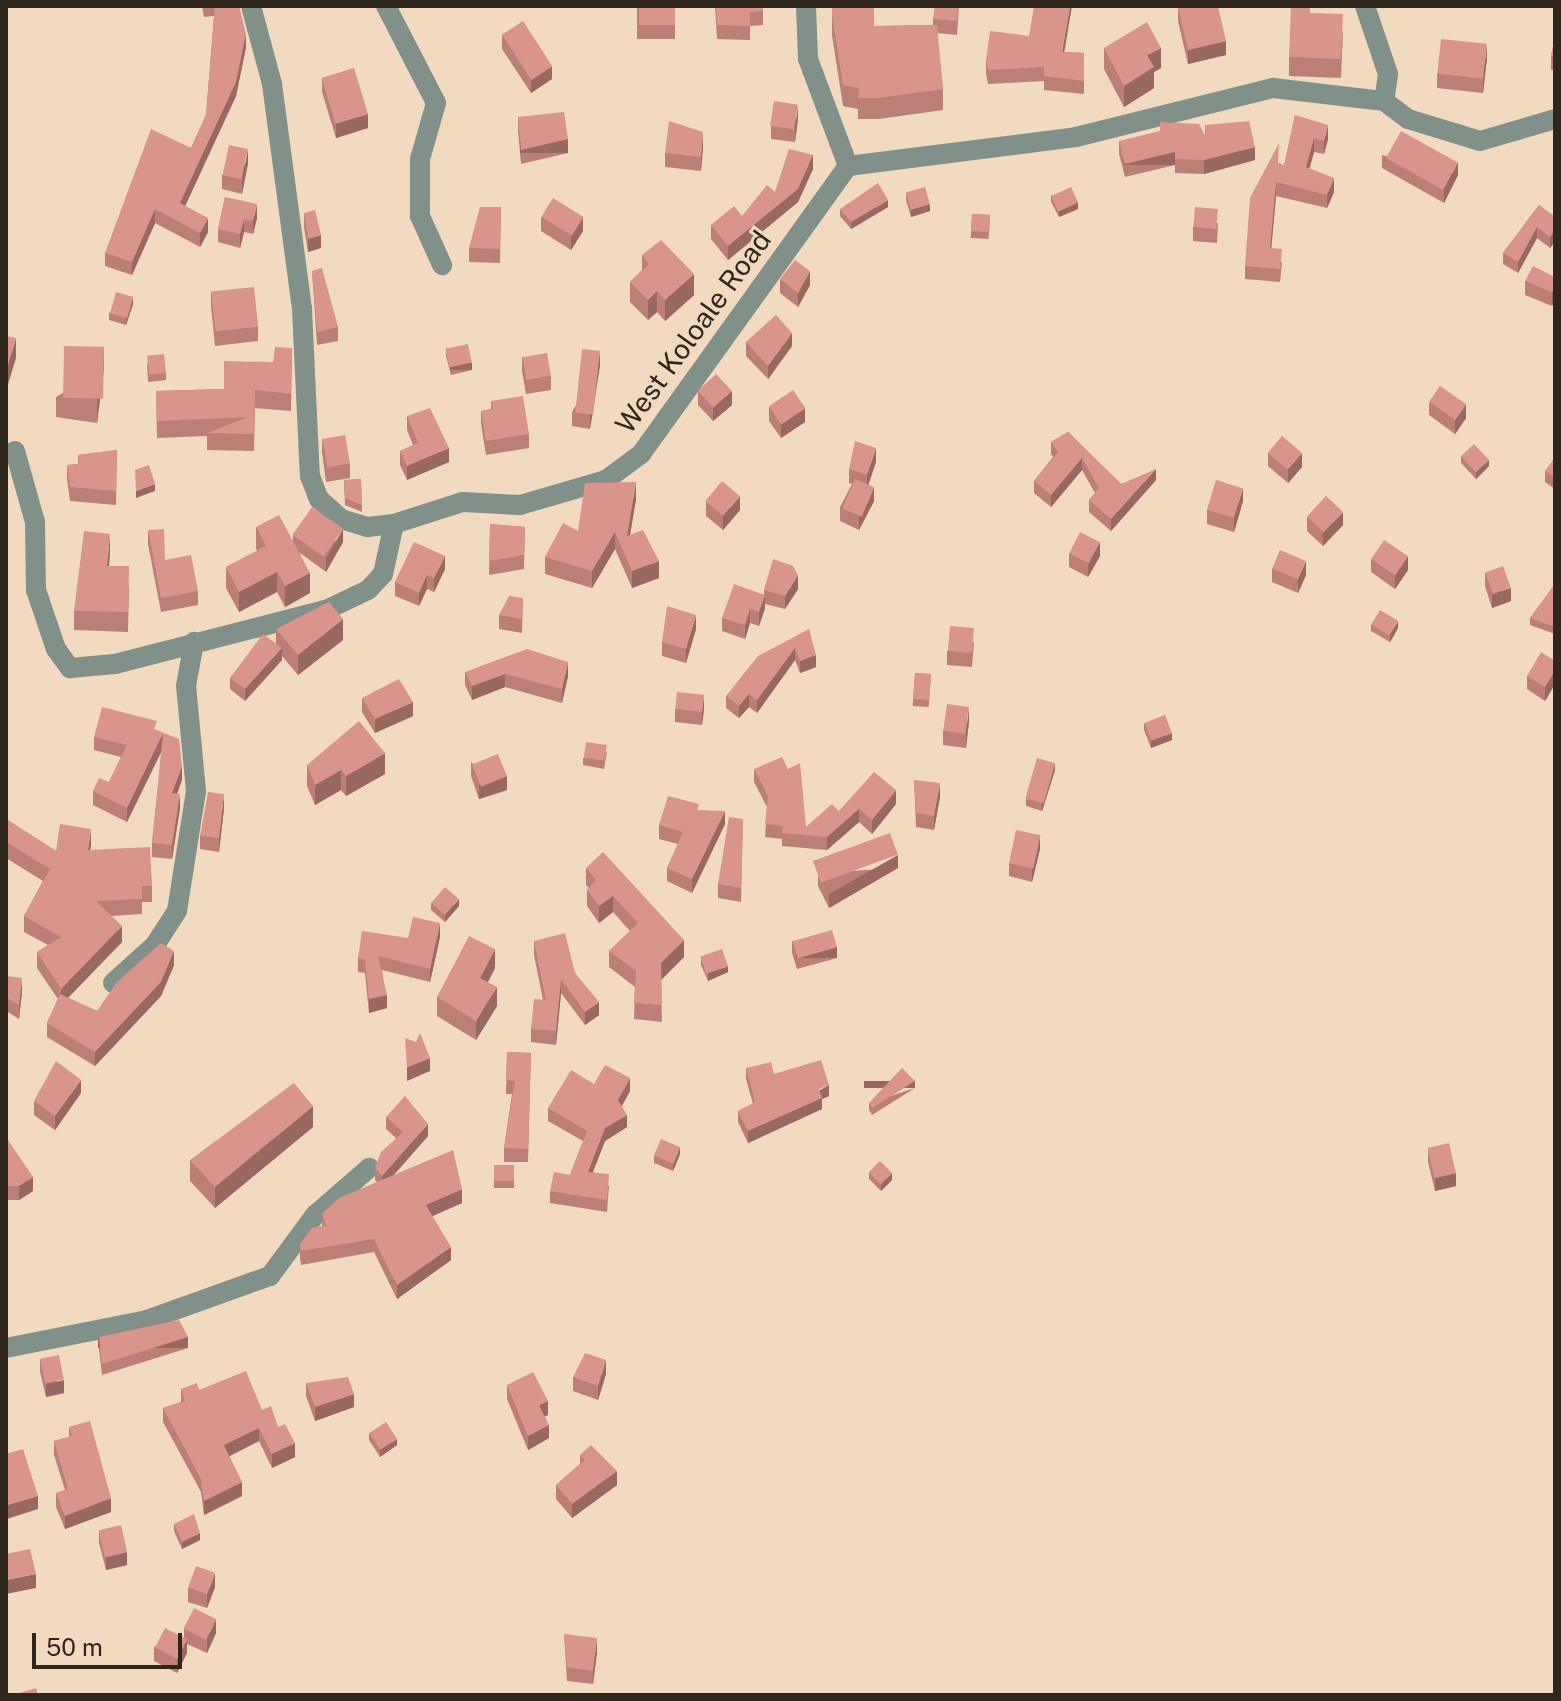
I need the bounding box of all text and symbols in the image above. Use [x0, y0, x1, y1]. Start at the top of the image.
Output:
street label: West Koloale Road [608, 224, 778, 440]
scale bar [36, 1617, 186, 1667]
text: 50 m [46, 1633, 103, 1661]

